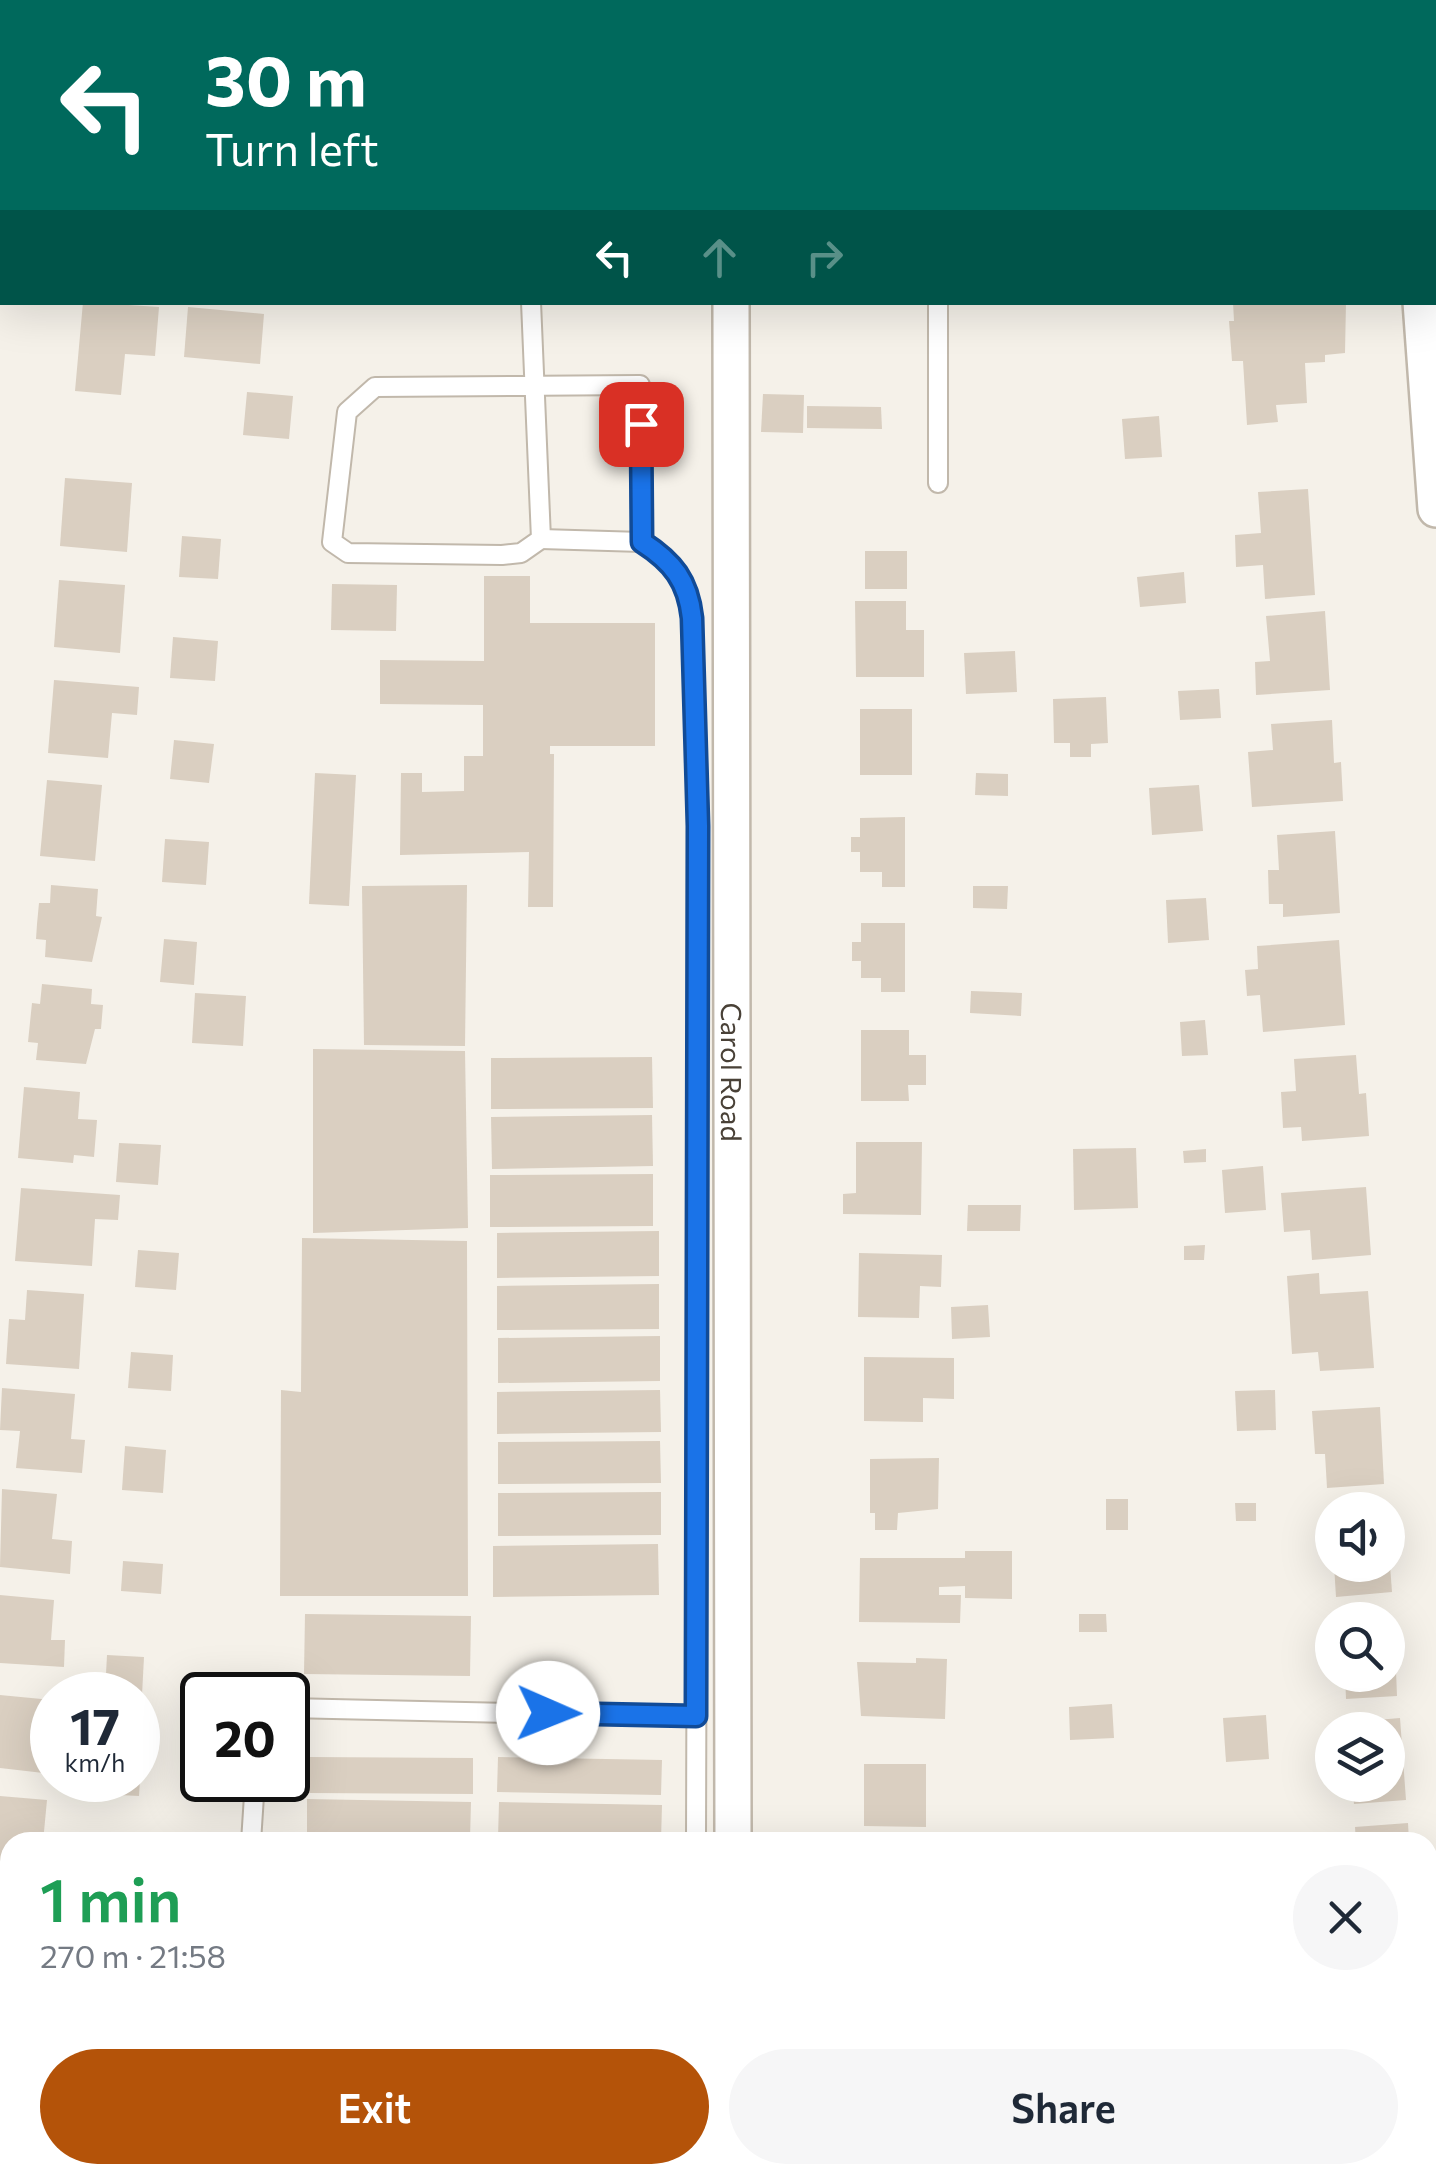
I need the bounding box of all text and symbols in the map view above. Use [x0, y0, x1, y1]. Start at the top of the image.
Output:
text: 30 m [205, 35, 367, 120]
icon: left [40, 40, 170, 170]
text: Turn left [205, 120, 379, 175]
icon: left [587, 230, 642, 285]
icon: ahead [692, 230, 747, 285]
icon: right [797, 230, 852, 285]
pin [599, 382, 684, 467]
icon: arrive [614, 397, 669, 452]
street label: Carol Road [715, 1002, 749, 1142]
map controls [1315, 1492, 1405, 1802]
button: sound [1315, 1492, 1405, 1582]
button: search [1315, 1602, 1405, 1692]
position arrow [496, 1661, 600, 1765]
speed limit sign: 20 [180, 1672, 310, 1802]
text: 17 [70, 1694, 120, 1755]
button: layers [1315, 1712, 1405, 1802]
text: km/h [65, 1747, 125, 1777]
text: 1 min [40, 1861, 181, 1934]
button: close [1293, 1865, 1398, 1970]
text: 270 m · 21:58 [40, 1935, 226, 1975]
button: Exit [40, 2049, 709, 2164]
button: Share [729, 2049, 1398, 2164]

